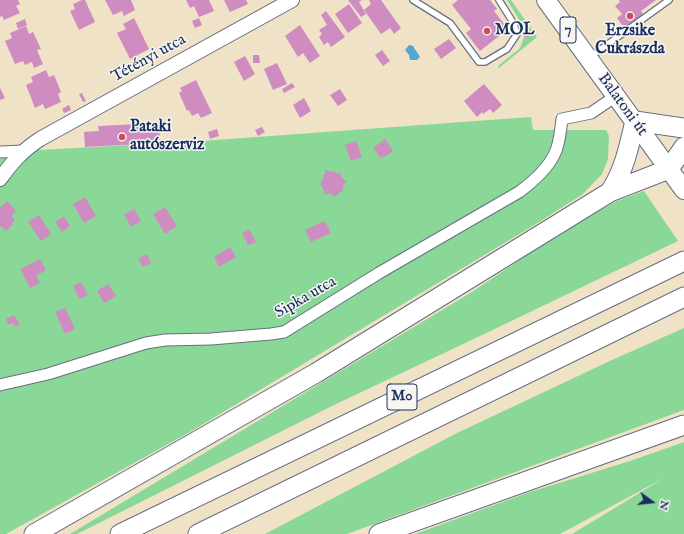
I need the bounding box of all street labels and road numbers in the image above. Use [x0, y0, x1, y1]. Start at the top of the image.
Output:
road number: 7 [560, 17, 576, 43]
street label: Tétényi utca [108, 31, 190, 87]
street label: Balatoni út [593, 70, 651, 140]
street label: Sipka utca [272, 273, 340, 323]
road number: M0 [387, 384, 417, 410]

